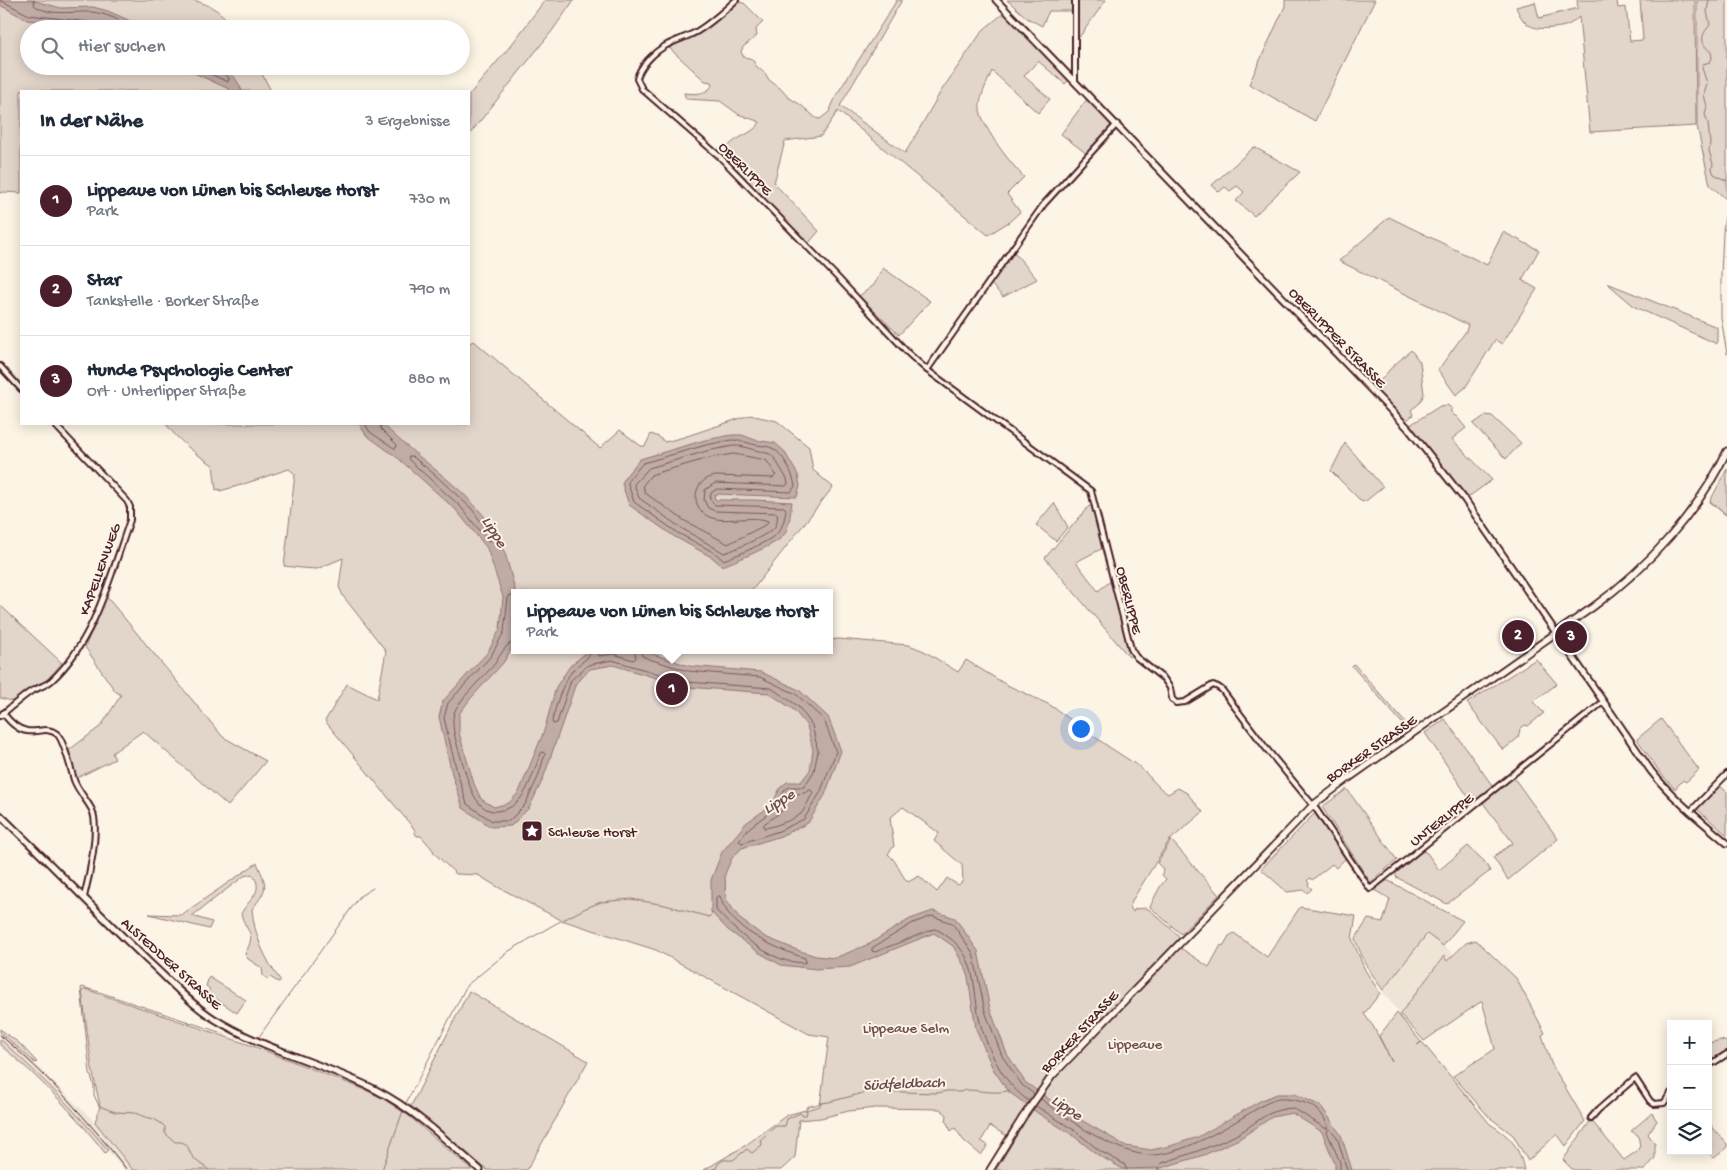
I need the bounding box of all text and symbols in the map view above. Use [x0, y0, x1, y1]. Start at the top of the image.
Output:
search box [20, 20, 470, 75]
icon: search [38, 34, 66, 62]
text: Hier suchen [78, 36, 165, 59]
text: In der Nähe [40, 110, 143, 135]
text: 3 Ergebnisse [365, 113, 450, 132]
street label: OBERLIPPE [714, 139, 776, 201]
text: Lippeaue von Lünen bis Schleuse Horst [87, 180, 378, 203]
text: 1 [53, 191, 59, 210]
text: 730 m [409, 191, 450, 210]
text: Park [87, 203, 118, 222]
text: Star [87, 270, 121, 293]
text: 2 [52, 281, 60, 300]
text: 790 m [409, 281, 450, 300]
street label: OBERLIPPER STRASSE [1284, 284, 1390, 393]
text: Tankstelle · Borker Straße [87, 293, 259, 312]
text: Hunde Psychologie Center [87, 360, 291, 383]
text: 3 [52, 371, 60, 390]
text: 880 m [408, 371, 450, 390]
text: Ort · Unterlipper Straße [87, 383, 246, 402]
water label: Lippe [476, 514, 510, 553]
street label: KAPELLENWEG [76, 521, 126, 618]
street label: OBERLIPPE [1111, 565, 1145, 637]
popup [511, 589, 833, 654]
text: Lippeaue von Lünen bis Schleuse Horst [527, 601, 817, 624]
pin: 2 [1502, 617, 1534, 655]
pin: 3 [1555, 618, 1587, 656]
text: Park [527, 624, 557, 643]
pin: 1 [656, 670, 688, 708]
street label: BORKER STRASSE [1323, 711, 1421, 788]
your location [1068, 716, 1094, 742]
water label: Lippe [761, 786, 800, 820]
street label: UNTERLIPPE [1407, 790, 1478, 851]
place icon: Schleuse Horst [520, 819, 544, 843]
place label: Schleuse Horst [548, 824, 638, 842]
street label: ALSTEDDER STRASSE [117, 914, 225, 1015]
street label: BORKER STRASSE [1037, 987, 1124, 1078]
park label: Lippeaue Selm [863, 1020, 950, 1038]
map controls [1667, 1020, 1712, 1155]
button: + [1667, 1020, 1712, 1065]
park label: Lippeaue [1108, 1036, 1162, 1054]
button: − [1667, 1065, 1712, 1110]
water label: Südfeldbach [863, 1075, 946, 1096]
water label: Lippe [1047, 1092, 1086, 1127]
button: layers [1667, 1110, 1712, 1155]

